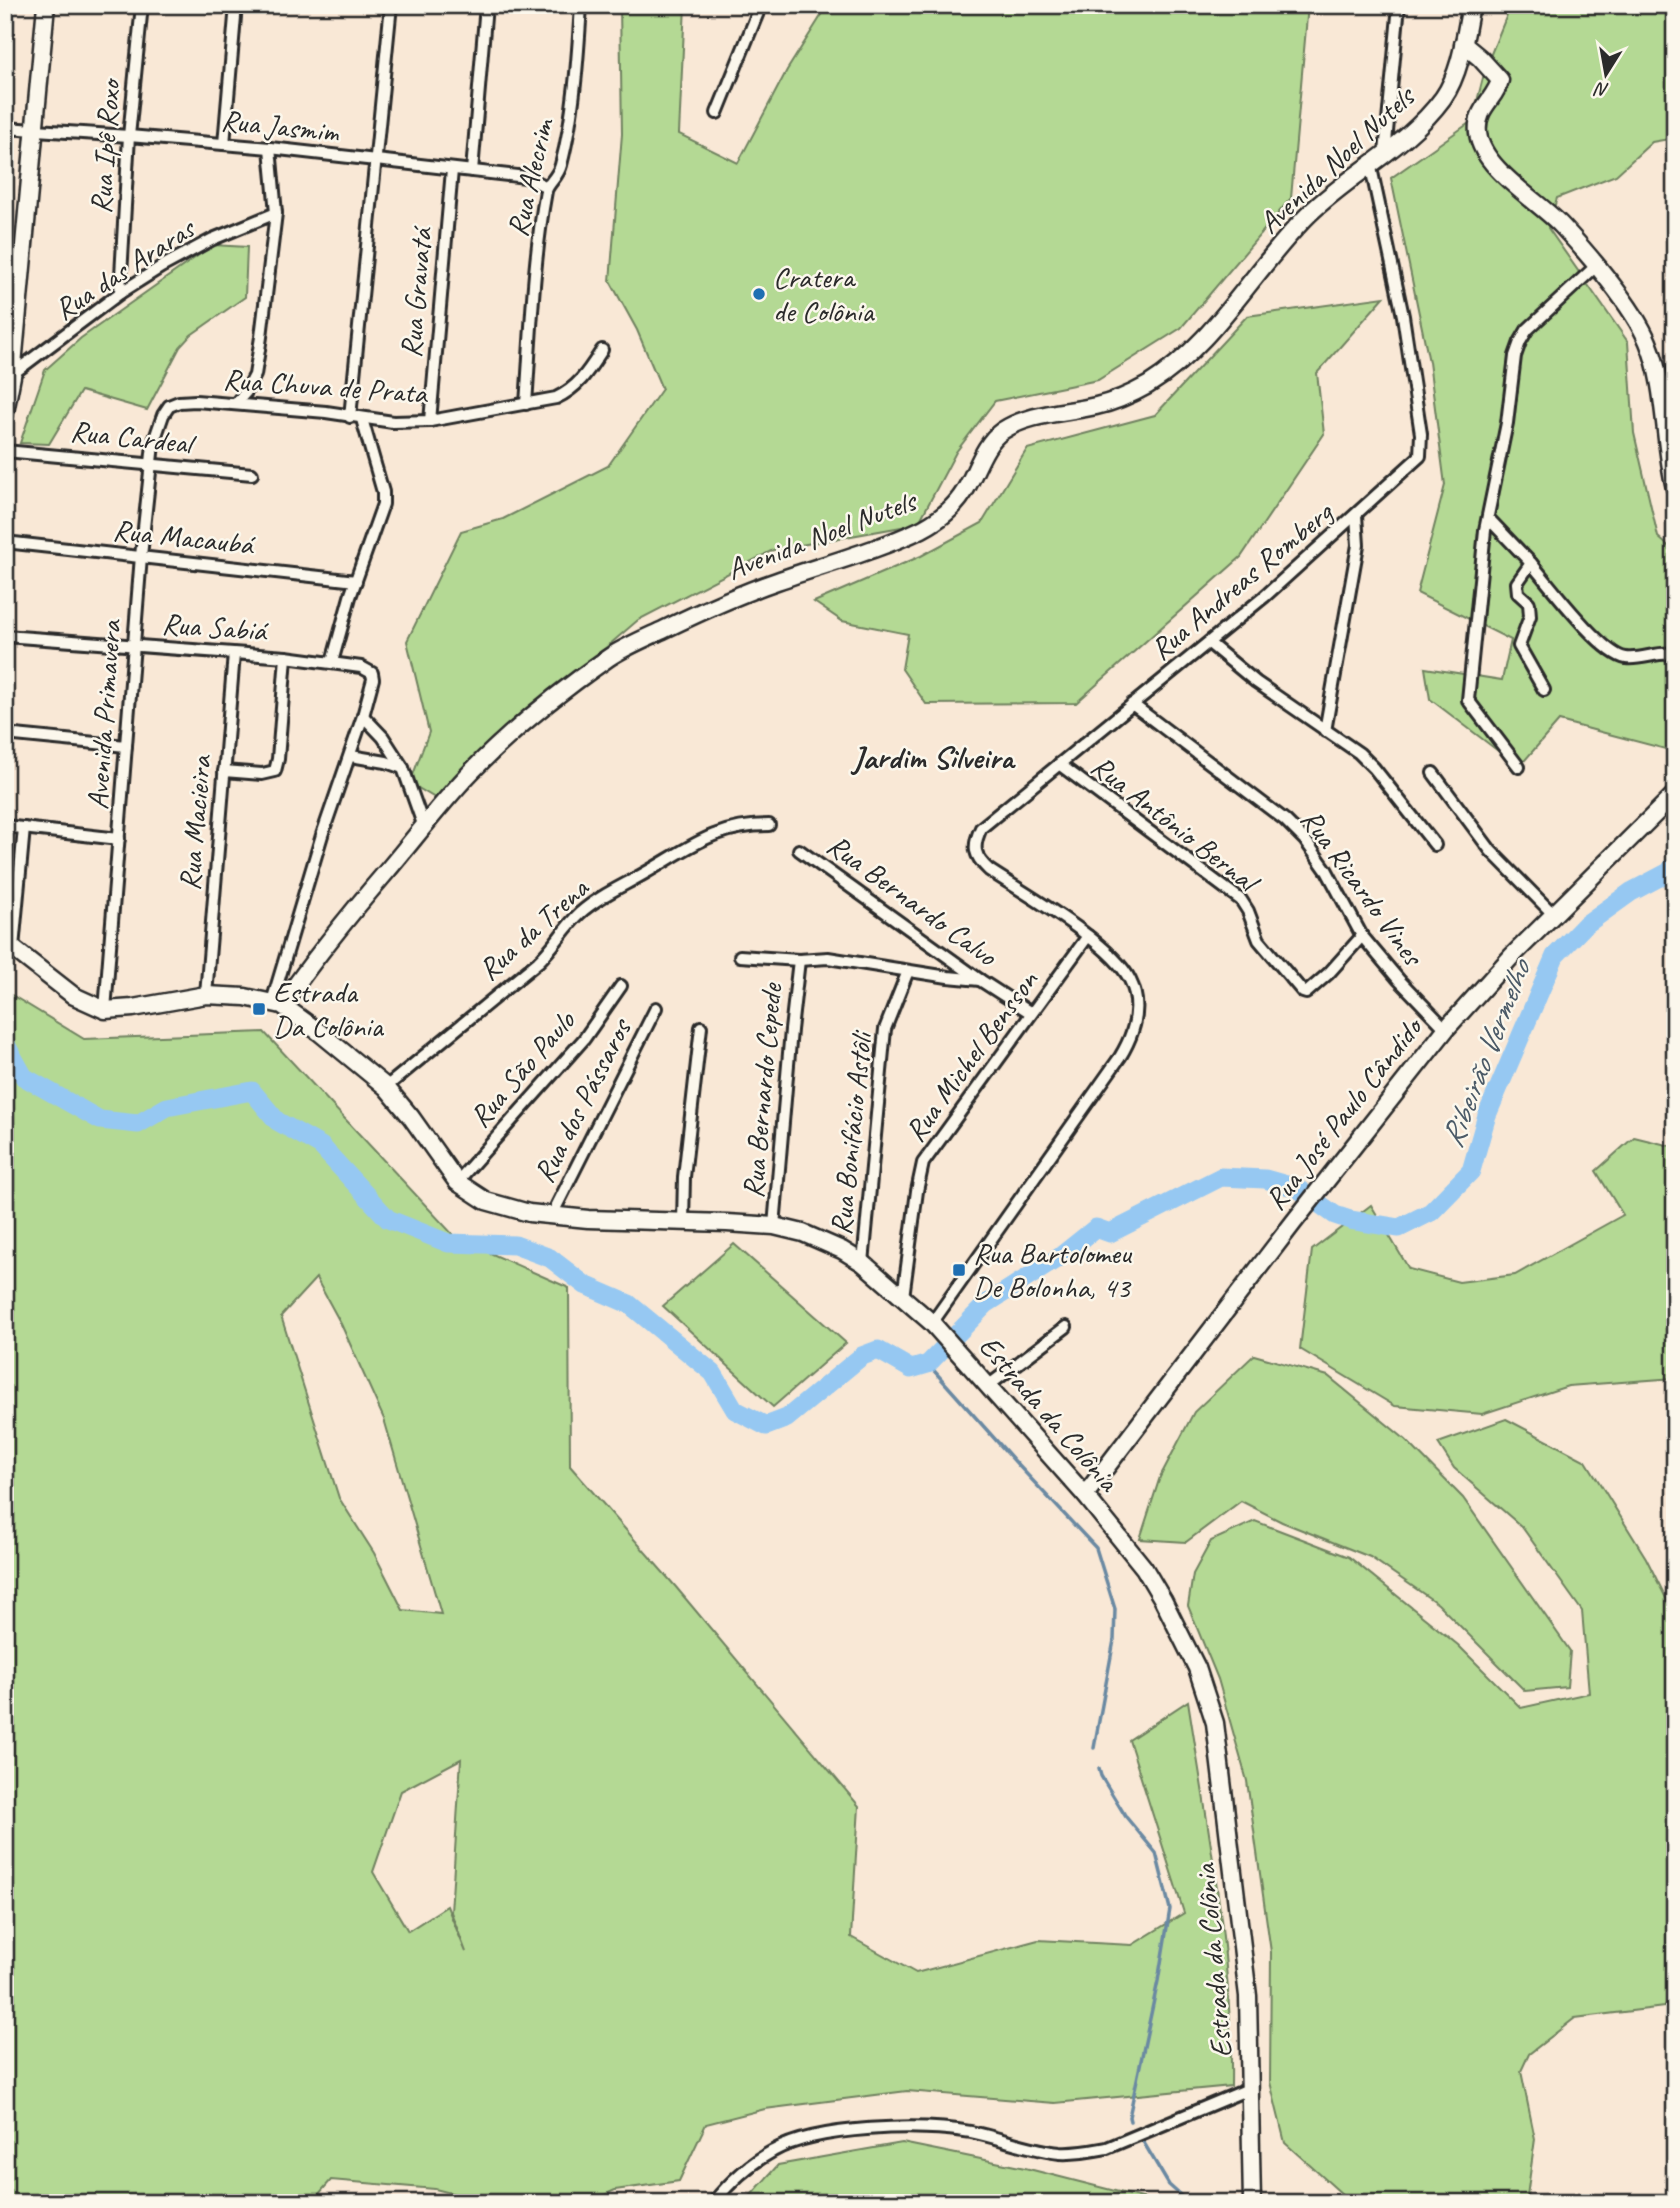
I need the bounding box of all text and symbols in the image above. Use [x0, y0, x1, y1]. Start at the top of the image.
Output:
north arrow [1572, 38, 1642, 108]
street label: Rua Ipê Roxo [81, 76, 129, 215]
street label: Avenida Noel Nutels [1250, 76, 1424, 242]
text: N [1592, 76, 1611, 103]
street label: Rua Jasmim [219, 101, 342, 151]
street label: Rua Alecrim [498, 114, 562, 240]
street label: Rua das Araras [47, 208, 203, 328]
street label: Rua Gravatá [391, 224, 441, 359]
place label: Cratera de Colônia [773, 258, 875, 330]
marker: Cratera de Colônia [751, 286, 767, 302]
street label: Rua Chuva de Prata [222, 360, 430, 412]
street label: Rua Cardeal [68, 412, 198, 463]
street label: Avenida Noel Nutels [721, 481, 923, 588]
street label: Rua Andreas Romberg [1142, 492, 1342, 668]
street label: Rua Macaubá [111, 511, 258, 564]
street label: Rua Sabiá [161, 604, 270, 650]
street label: Avenida Primavera [78, 617, 130, 811]
district label: Jardim Silveira [851, 737, 1016, 778]
street label: Rua Antônio Bernal [1084, 747, 1268, 902]
street label: Rua Macieira [170, 752, 220, 892]
street label: Rua Ricardo Vines [1293, 801, 1433, 975]
street label: Rua Bernardo Calvo [820, 826, 1005, 975]
street label: Rua da Trena [470, 868, 597, 988]
water label: Ribeirão Vermelho [1431, 951, 1541, 1153]
street label: Rua Michel Bensson [896, 962, 1047, 1149]
place label: Estrada Da Colônia [273, 973, 385, 1045]
street label: Rua Bernardo Cepede [734, 980, 790, 1200]
marker: Estrada Da Colônia [251, 1001, 267, 1017]
street label: Rua São Paulo [461, 1002, 584, 1135]
street label: Rua José Paulo Cândido [1256, 1008, 1432, 1218]
street label: Rua dos Pássaros [525, 1011, 641, 1189]
street label: Rua Bonifácio Astôli [821, 1028, 881, 1237]
place label: Rua Bartolomeu De Bolonha, 43 [973, 1234, 1133, 1306]
marker: Rua Bartolomeu De Bolonha, 43 [951, 1262, 967, 1278]
street label: Estrada da Colônia [971, 1327, 1128, 1500]
street label: Estrada da Colônia [1185, 1861, 1240, 2059]

